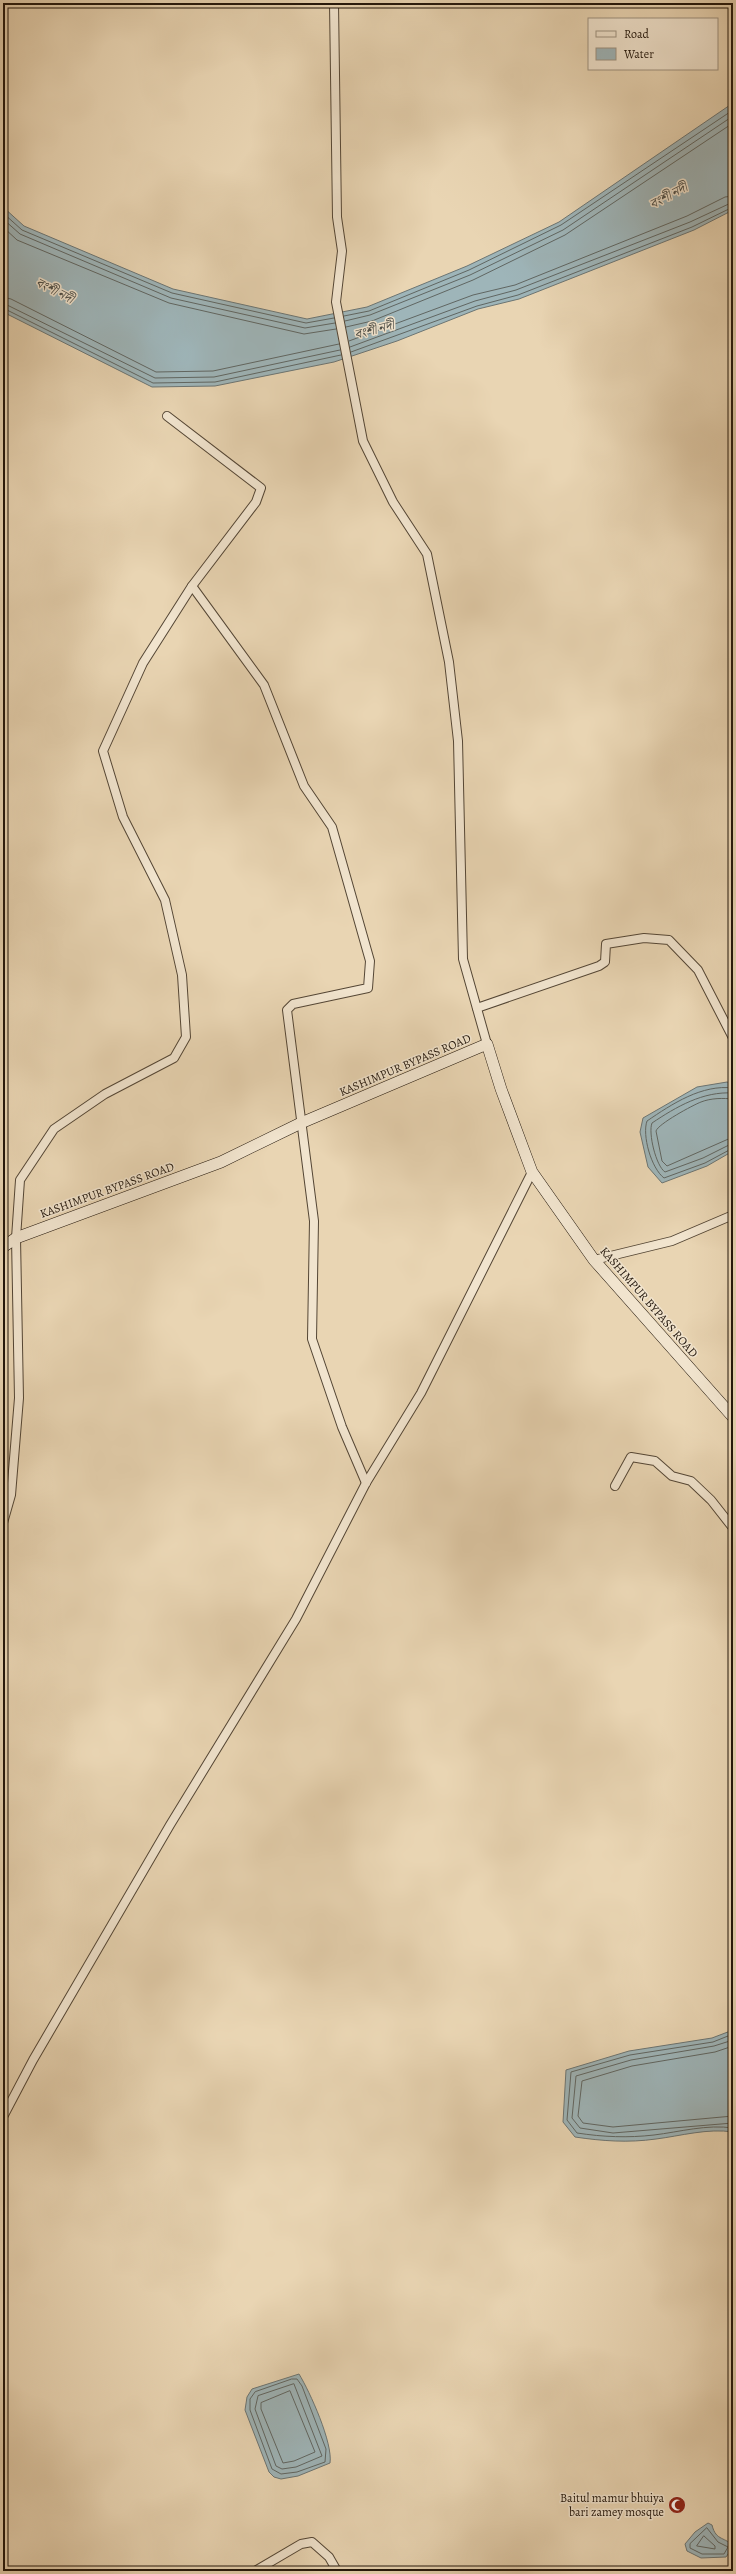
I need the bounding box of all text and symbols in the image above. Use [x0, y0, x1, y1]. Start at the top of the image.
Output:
legend [588, 18, 718, 70]
text: Road [624, 26, 650, 42]
text: Water [623, 46, 654, 62]
water label: বংশী নদী [646, 178, 691, 212]
water label: বংশী নদী [33, 274, 78, 308]
water label: বংশী নদী [352, 316, 397, 343]
street label: KASHIMPUR BYPASS ROAD [337, 1030, 473, 1100]
street label: KASHIMPUR BYPASS ROAD [38, 1158, 176, 1222]
street label: KASHIMPUR BYPASS ROAD [597, 1243, 701, 1361]
place label: Baitul mamur bhuiya bari zamey mosque [560, 2490, 664, 2520]
mosque icon: Baitul mamur bhuiya bari zamey mosque [667, 2495, 687, 2515]

